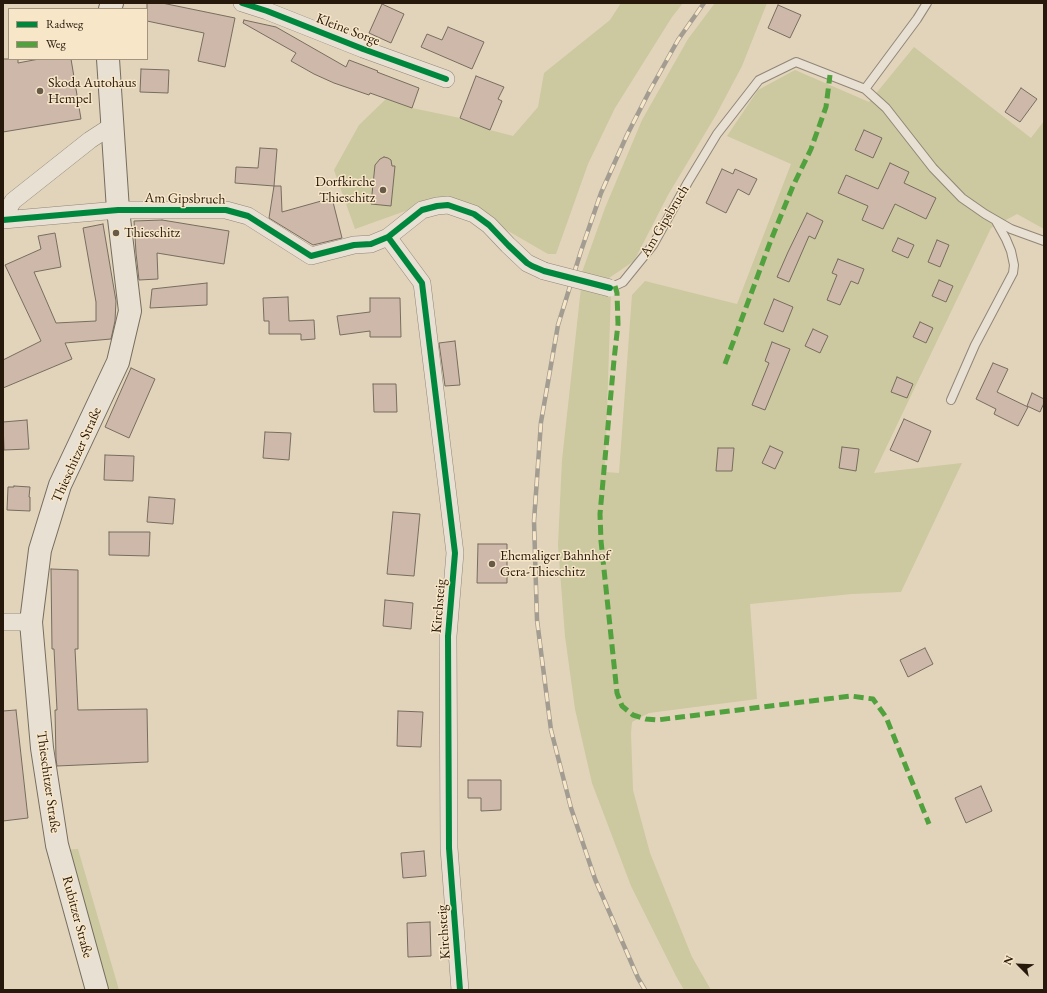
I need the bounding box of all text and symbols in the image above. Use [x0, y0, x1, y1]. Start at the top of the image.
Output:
legend [8, 8, 148, 60]
street label: Kleine Sorge [314, 10, 382, 50]
text: Radweg [46, 16, 83, 32]
text: Weg [46, 36, 66, 52]
place label: Skoda Autohaus Hempel [48, 75, 136, 108]
marker: Skoda Autohaus Hempel [35, 86, 45, 96]
place label: Dorfkirche Thieschitz [315, 174, 375, 206]
street label: Am Gipsbruch [637, 182, 693, 260]
marker: Dorfkirche Thieschitz [378, 185, 388, 195]
street label: Am Gipsbruch [144, 190, 226, 208]
place label: Thieschitz [124, 225, 180, 241]
marker: Thieschitz [111, 228, 121, 238]
street label: Thieschitzer Straße [48, 405, 106, 505]
place label: Ehemaliger Bahnhof Gera-Thieschitz [500, 548, 610, 580]
marker: Ehemaliger Bahnhof Gera-Thieschitz [487, 559, 497, 569]
street label: Kirchsteig [428, 578, 450, 634]
street label: Thieschitzer Straße [33, 730, 63, 834]
street label: Rubitzer Straße [58, 874, 96, 960]
street label: Kirchsteig [434, 904, 454, 960]
north arrow [999, 945, 1039, 985]
text: N [1000, 953, 1016, 967]

